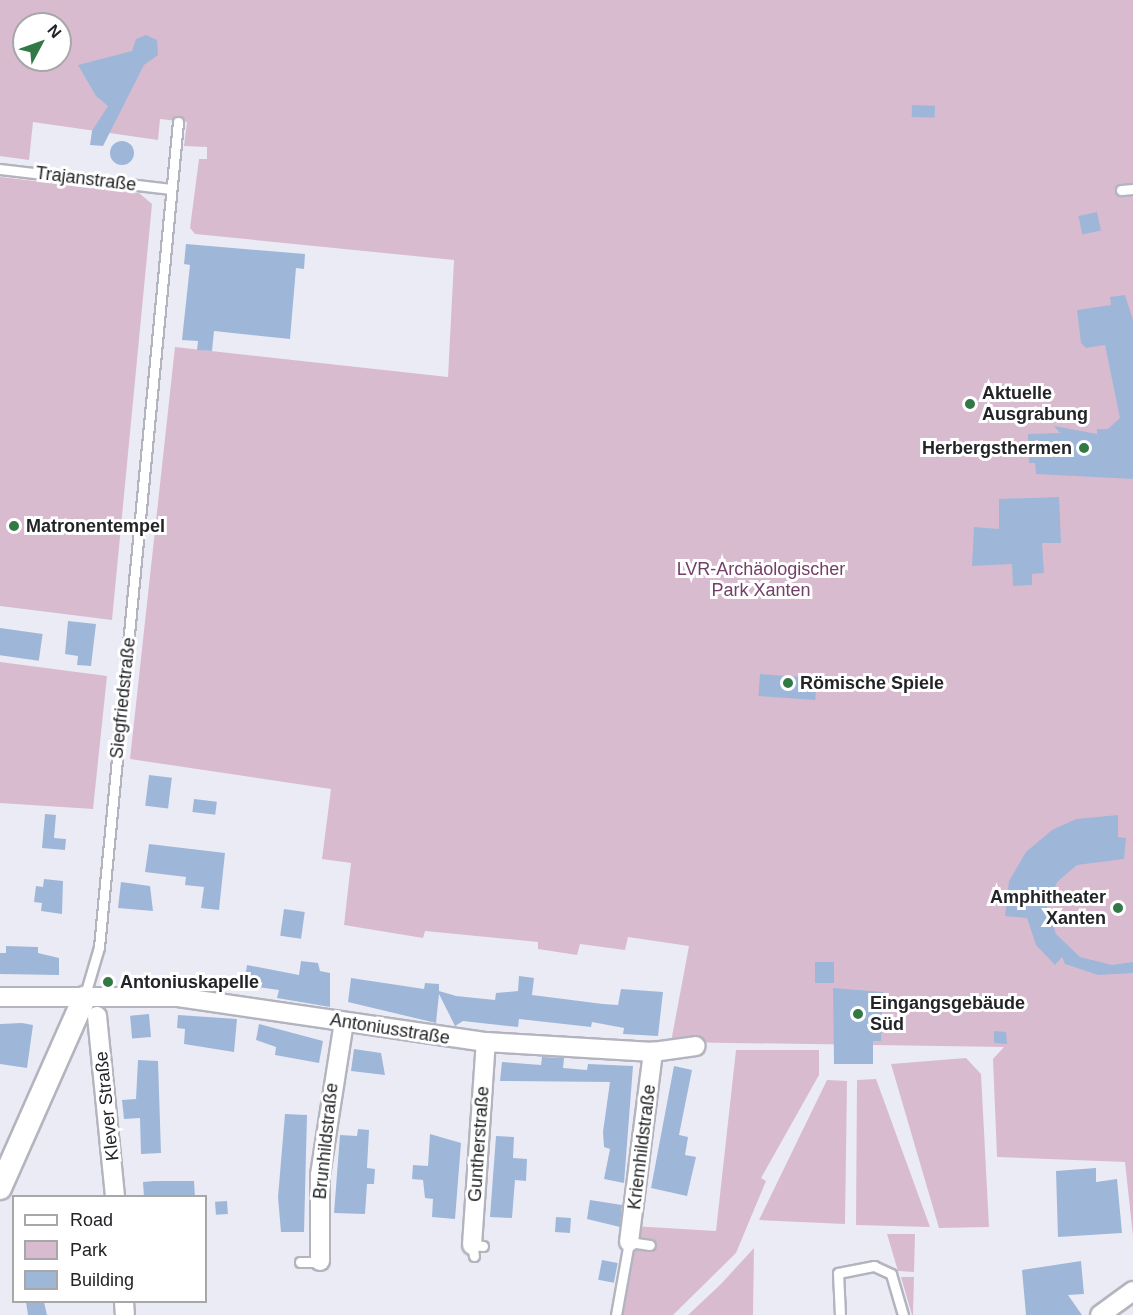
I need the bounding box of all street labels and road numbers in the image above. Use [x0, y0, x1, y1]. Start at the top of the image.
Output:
street label: Trajanstraße [34, 162, 138, 196]
street label: Siegfriedstraße [106, 636, 140, 760]
street label: Antoniusstraße [329, 1009, 451, 1049]
street label: Klever Straße [91, 1050, 123, 1162]
street label: Brunhildstraße [309, 1082, 343, 1200]
street label: Kriemhildstraße [624, 1083, 660, 1211]
street label: Guntherstraße [464, 1085, 494, 1203]

